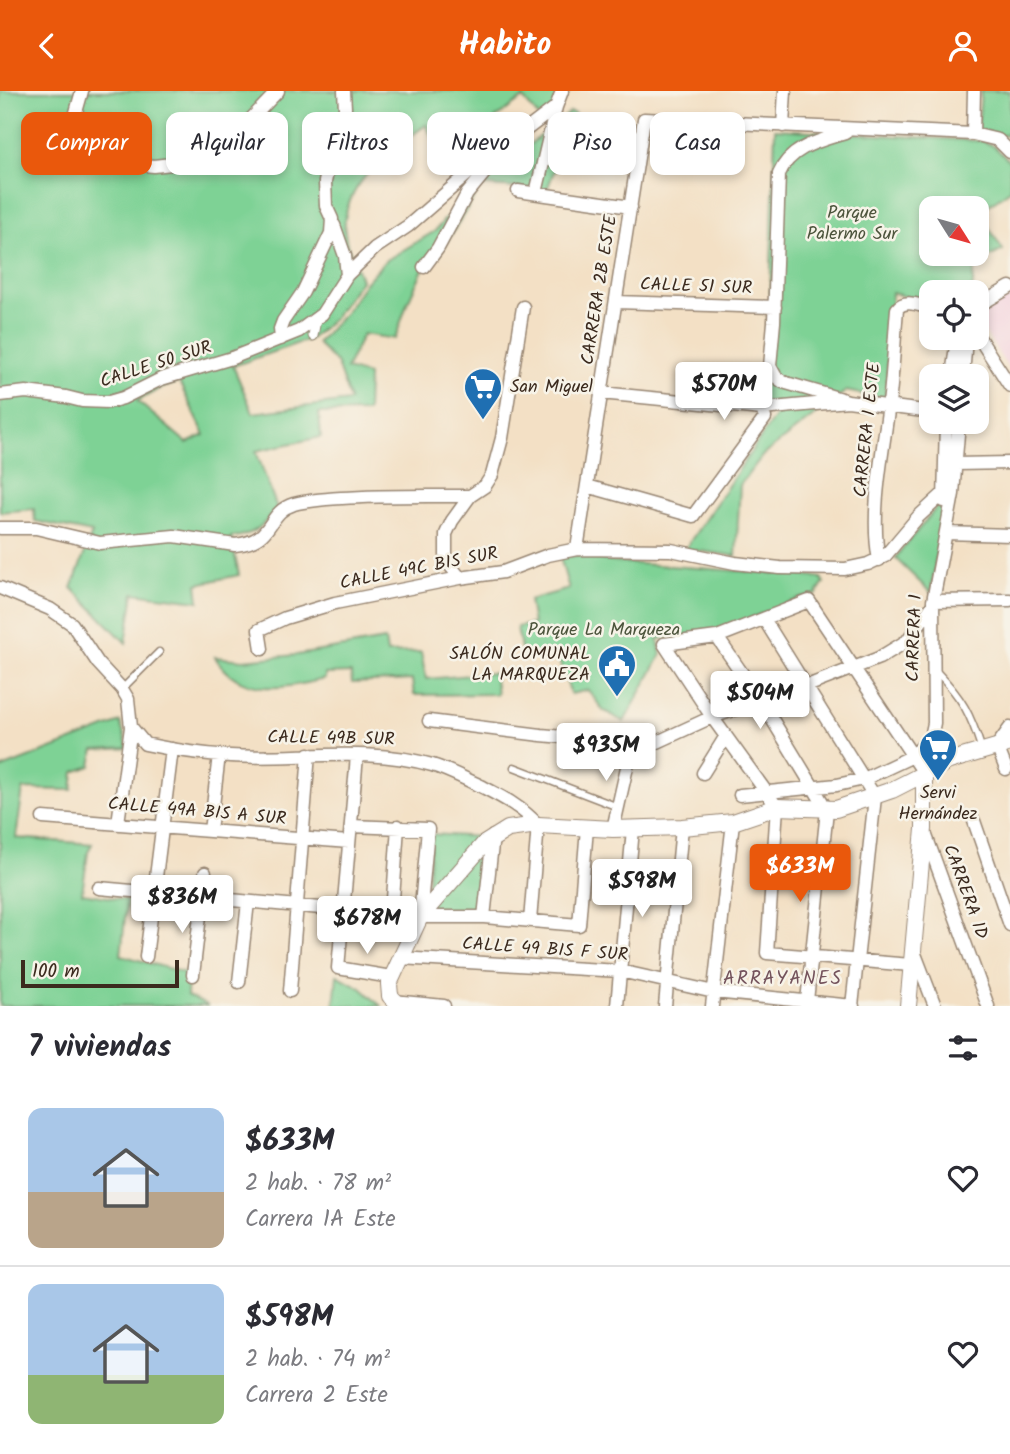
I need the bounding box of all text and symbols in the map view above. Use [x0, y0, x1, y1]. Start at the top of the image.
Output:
text: Habito [459, 20, 551, 71]
icon: back [28, 27, 66, 65]
icon: person [944, 27, 982, 65]
chip: Comprar [21, 112, 152, 175]
chip: Alquilar [166, 112, 288, 175]
chip: Filtros [302, 112, 413, 175]
chip: Nuevo [427, 112, 534, 175]
chip: Piso [548, 112, 636, 175]
chip: Casa [650, 112, 745, 175]
north arrow [919, 196, 989, 266]
map controls [919, 196, 989, 434]
park label: Parque Palermo Sur [807, 199, 898, 249]
street label: CARRERA 2B ESTE [574, 213, 626, 367]
street label: CALLE 51 SUR [639, 271, 753, 303]
button: locate [919, 280, 989, 350]
street label: CALLE 50 SUR [96, 333, 216, 397]
street label: CARRERA 1 ESTE [847, 361, 890, 499]
pin: $570M [675, 363, 773, 422]
button: layers [919, 364, 989, 434]
supermarket icon: San Miguel [462, 366, 504, 421]
text: $570M [691, 367, 757, 403]
place label: San Miguel [510, 373, 594, 402]
street label: CALLE 49C BIS SUR [337, 539, 501, 599]
street label: CARRERA 1 [899, 594, 931, 682]
park label: Parque La Marqueza [528, 616, 680, 645]
place label: SALÓN COMUNAL LA MARQUEZA [449, 640, 590, 690]
public building icon: SALÓN COMUNAL LA MARQUEZA [596, 643, 638, 698]
pin: $504M [711, 671, 809, 731]
text: $504M [727, 676, 793, 712]
street label: CALLE 49B SUR [267, 723, 395, 755]
pin: $935M [557, 723, 655, 783]
supermarket icon: Servi Hernández [917, 727, 959, 782]
text: $935M [573, 728, 639, 764]
place label: Servi Hernández [899, 779, 977, 829]
street label: CALLE 49A BIS A SUR [107, 790, 287, 834]
street label: CARRERA 1D [934, 840, 996, 944]
pin: $633M [751, 845, 849, 904]
text: $633M [766, 849, 834, 885]
pin: $598M [593, 859, 691, 919]
text: $598M [608, 864, 676, 900]
pin: $836M [133, 875, 231, 935]
text: $836M [147, 880, 217, 916]
pin: $678M [318, 897, 416, 956]
text: $678M [333, 901, 401, 937]
street label: CALLE 49 BIS F SUR [461, 930, 629, 970]
scale bar [21, 957, 178, 989]
text: 100 m [32, 957, 80, 987]
district label: ARRAYANES [723, 964, 843, 994]
text: 7 viviendas [28, 1024, 171, 1072]
icon: filters [944, 1029, 982, 1067]
text: $633M [245, 1118, 335, 1166]
icon: home [84, 1136, 168, 1220]
icon: heart [944, 1159, 982, 1197]
text: 2 hab. · 78 m² [245, 1166, 391, 1202]
text: Carrera 1A Este [245, 1202, 396, 1238]
text: $598M [245, 1294, 334, 1342]
icon: home [84, 1312, 168, 1396]
icon: heart [944, 1335, 982, 1373]
text: 2 hab. · 74 m² [245, 1342, 390, 1378]
text: Carrera 2 Este [245, 1378, 388, 1414]

